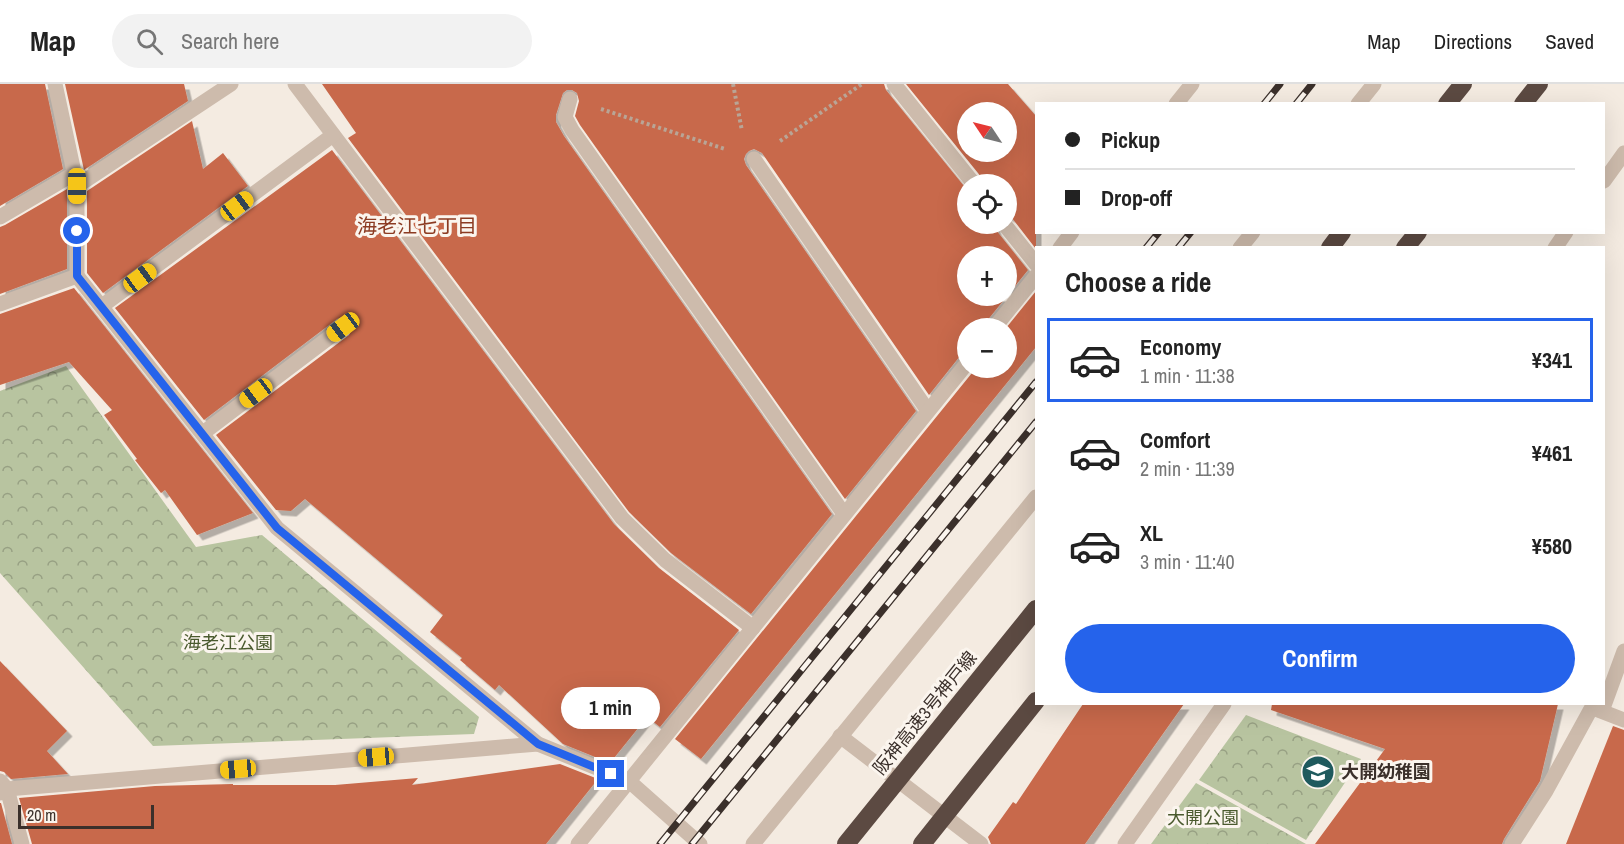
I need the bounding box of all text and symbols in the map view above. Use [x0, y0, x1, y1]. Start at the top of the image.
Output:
search box [112, 14, 532, 68]
text: Map [30, 22, 76, 60]
icon: search [133, 25, 166, 58]
text: Search here [181, 26, 279, 56]
text: Map [1367, 27, 1401, 56]
text: Directions [1434, 27, 1512, 56]
text: Saved [1545, 27, 1594, 56]
north arrow [957, 102, 1017, 162]
map controls [957, 102, 1017, 378]
text: Pickup [1101, 125, 1160, 155]
car [68, 168, 86, 204]
button: locate [957, 174, 1017, 234]
text: Drop-off [1101, 183, 1172, 213]
car [217, 188, 257, 224]
district label: 海老江七丁目 [357, 212, 477, 239]
route start [63, 217, 90, 244]
button: + [957, 246, 1017, 306]
car [120, 260, 160, 296]
text: Choose a ride [1065, 264, 1211, 300]
car [323, 309, 363, 345]
button: − [957, 318, 1017, 378]
text: Economy [1140, 332, 1221, 362]
icon: car [1068, 333, 1122, 387]
text: ¥341 [1532, 345, 1572, 375]
text: 1 min · 11:38 [1140, 362, 1235, 389]
car [236, 375, 276, 411]
text: Comfort [1140, 425, 1210, 455]
icon: car [1068, 426, 1122, 480]
text: ¥461 [1532, 438, 1572, 468]
text: 2 min · 11:39 [1140, 455, 1235, 482]
text: XL [1140, 518, 1163, 548]
icon: car [1068, 519, 1122, 573]
text: ¥580 [1532, 531, 1572, 561]
text: 3 min · 11:40 [1140, 548, 1235, 575]
button: Confirm [1065, 624, 1575, 693]
park label: 海老江公園 [183, 630, 273, 655]
street label: 阪神高速3号神戸線 [867, 646, 982, 780]
callout: 1 min [562, 687, 660, 729]
text: 1 min [589, 694, 632, 721]
car [357, 746, 395, 768]
school or university icon: 大開幼稚園 [1300, 754, 1336, 790]
car [219, 758, 257, 780]
place label: 大開幼稚園 [1341, 759, 1431, 784]
route end [597, 760, 624, 787]
scale bar [18, 802, 154, 830]
text: 20 m [27, 804, 56, 826]
park label: 大開公園 [1167, 805, 1239, 830]

